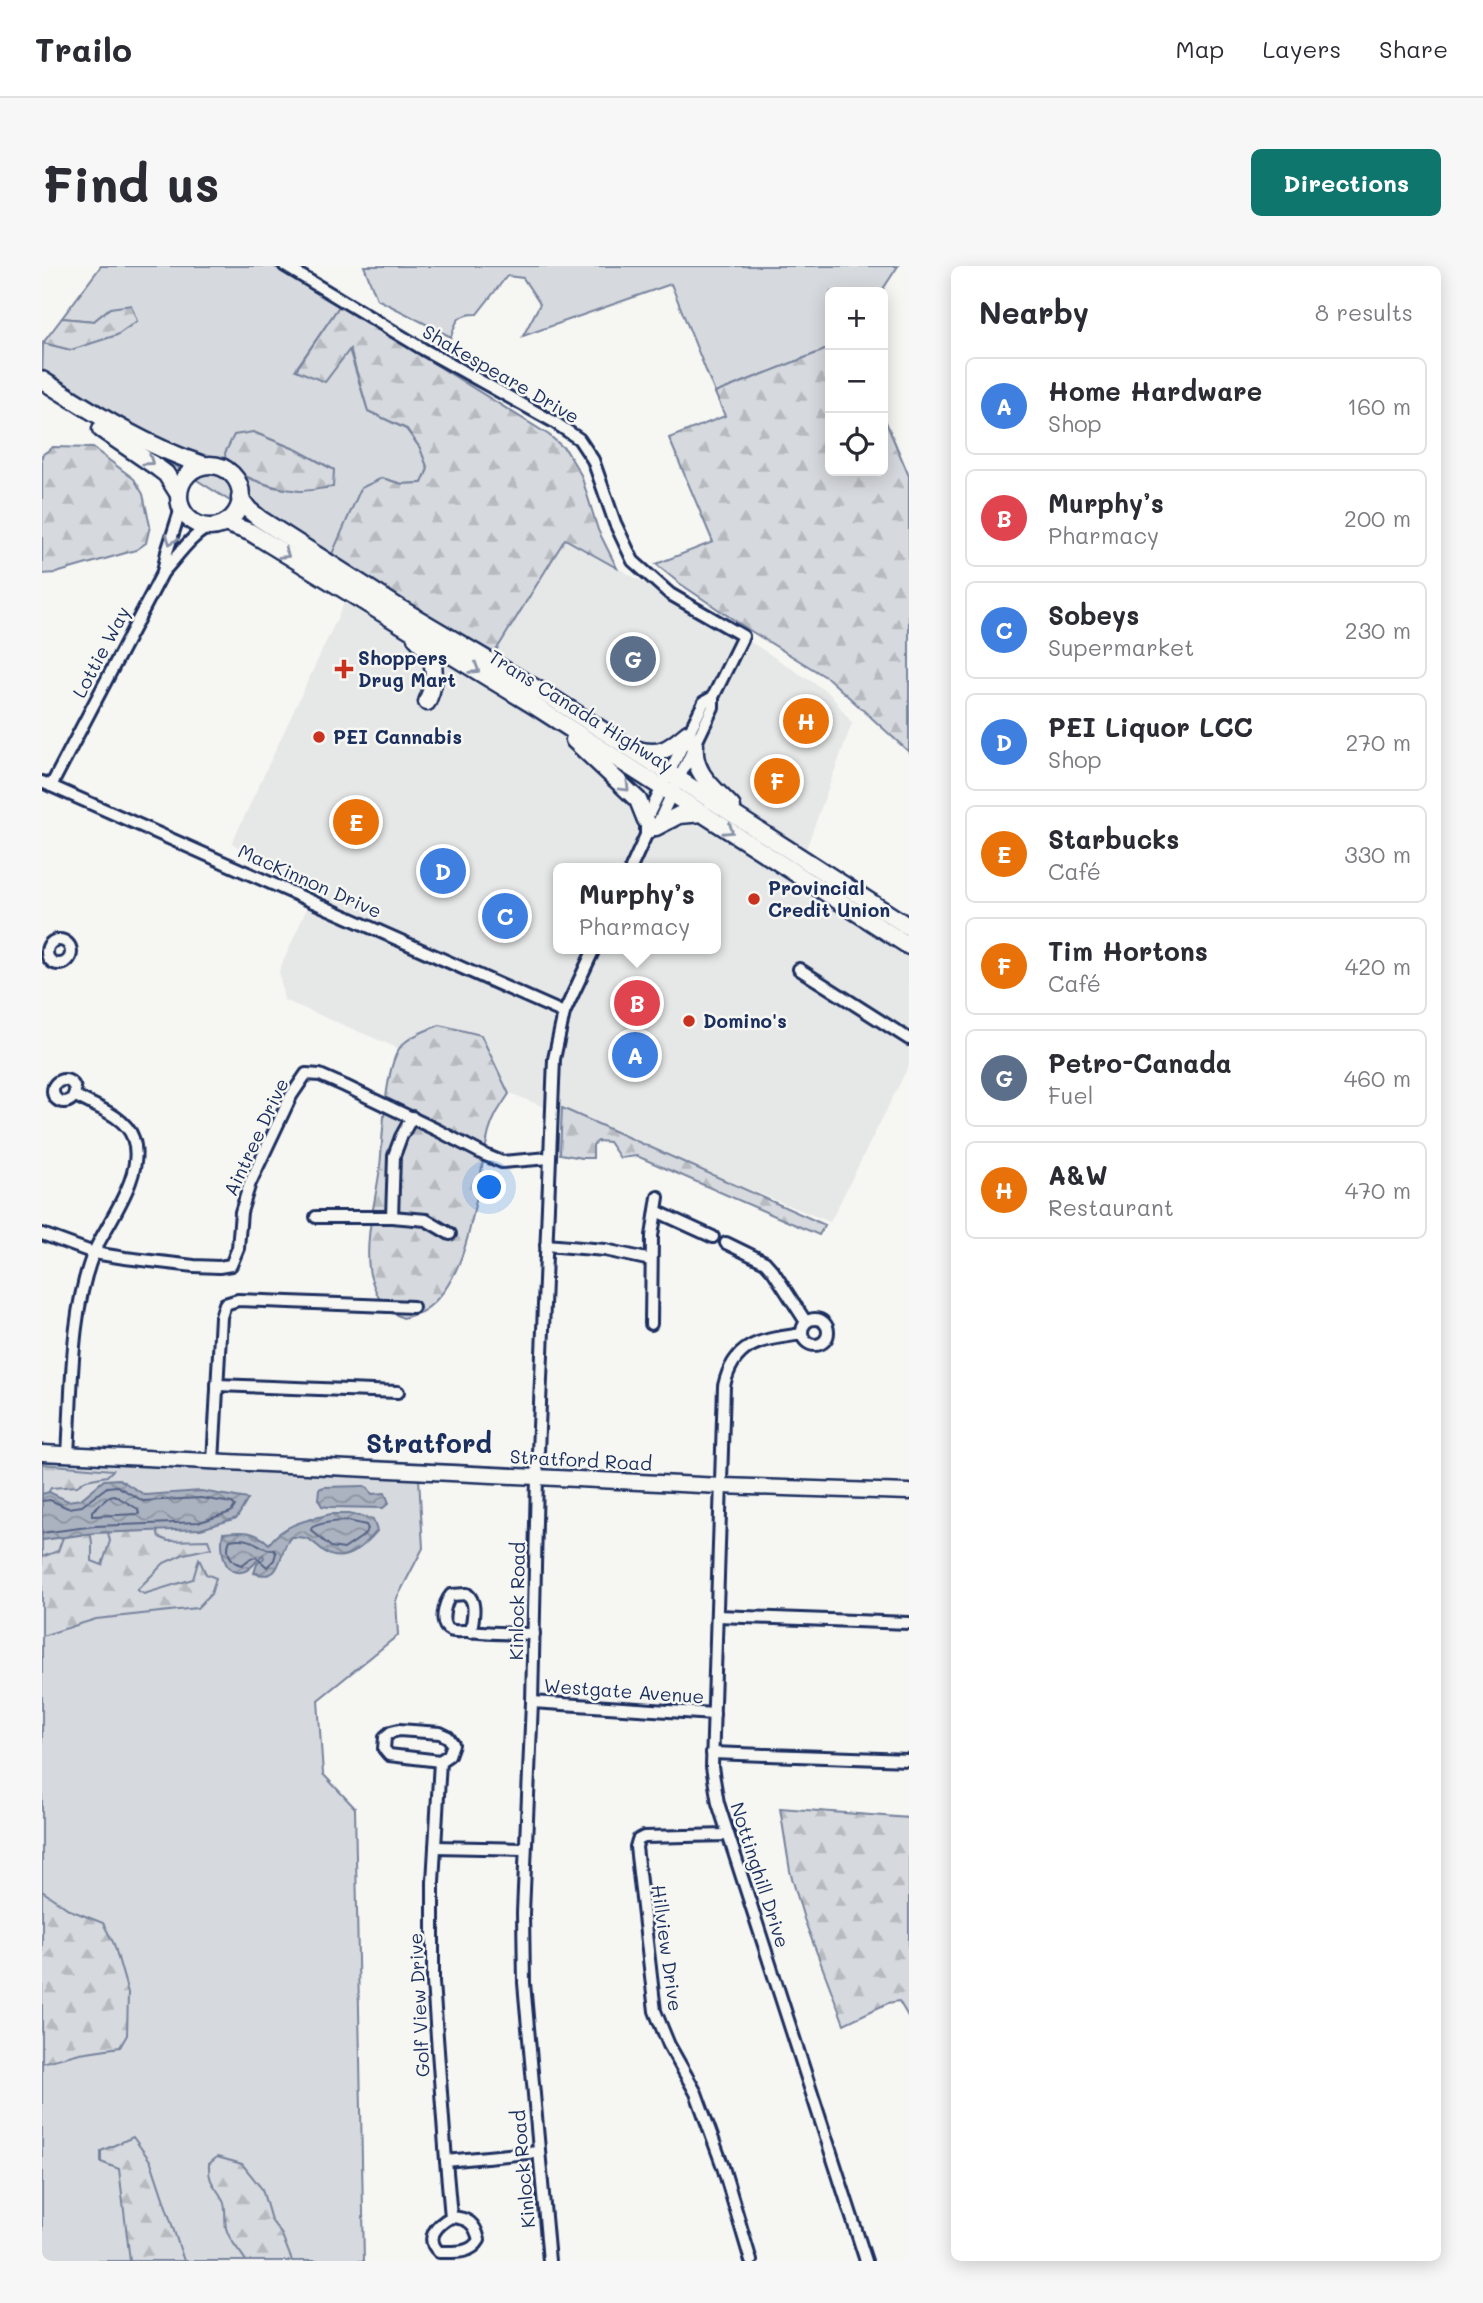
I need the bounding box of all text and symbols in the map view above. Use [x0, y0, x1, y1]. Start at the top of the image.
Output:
text: Trailo [35, 27, 132, 70]
text: Map [1176, 33, 1224, 64]
text: Layers [1262, 33, 1341, 64]
text: Share [1379, 33, 1448, 64]
button: Directions [1251, 149, 1441, 216]
text: Find us [42, 151, 220, 214]
map controls [825, 287, 888, 476]
button: + [825, 287, 888, 350]
text: Nearby [979, 292, 1089, 332]
text: 8 results [1315, 297, 1413, 327]
street label: Shakespeare Drive [418, 318, 584, 429]
button: − [825, 350, 888, 413]
text: Home Hardware [1048, 374, 1262, 408]
text: A [996, 391, 1012, 421]
text: 160 m [1347, 391, 1411, 421]
text: Shop [1048, 408, 1102, 438]
button: locate [825, 413, 888, 476]
one-way arrow [141, 453, 154, 465]
text: Murphy’s [1048, 486, 1164, 520]
text: B [996, 503, 1012, 533]
text: 200 m [1344, 503, 1411, 533]
text: Pharmacy [1048, 520, 1159, 550]
one-way arrow [166, 533, 180, 545]
one-way arrow [278, 545, 291, 558]
text: Sobeys [1048, 598, 1139, 632]
street label: Lottie Way [66, 602, 135, 702]
text: C [995, 615, 1013, 645]
text: 230 m [1345, 615, 1411, 645]
text: Supermarket [1048, 632, 1194, 662]
pin: G [610, 633, 656, 685]
street label: Trans Canada Highway [484, 644, 678, 778]
place label: Shoppers Drug Mart [358, 645, 456, 692]
one-way arrow [468, 660, 481, 673]
marker: Shoppers Drug Mart [336, 661, 352, 677]
pin: H [783, 695, 829, 747]
text: PEI Liquor LCC [1048, 710, 1253, 744]
place label: PEI Cannabis [333, 724, 462, 749]
text: D [996, 727, 1012, 757]
text: 270 m [1346, 727, 1411, 757]
marker: PEI Cannabis [311, 729, 327, 745]
text: Shop [1048, 744, 1102, 774]
pin: F [754, 755, 800, 807]
one-way arrow [616, 779, 629, 792]
pin: E [333, 796, 379, 848]
one-way arrow [721, 822, 734, 834]
text: Starbucks [1048, 822, 1179, 856]
street label: MacKinnon Drive [234, 838, 386, 923]
text: E [997, 839, 1011, 869]
text: 330 m [1344, 839, 1411, 869]
pin: D [420, 845, 466, 897]
text: Café [1048, 856, 1101, 886]
popup [553, 863, 721, 954]
place label: Provincial Credit Union [768, 875, 890, 922]
text: Murphy’s [579, 877, 695, 911]
pin: C [482, 890, 528, 942]
marker: Provincial Credit Union [746, 891, 762, 907]
text: Pharmacy [579, 911, 690, 941]
text: Tim Hortons [1048, 934, 1208, 968]
text: F [997, 951, 1011, 981]
text: 420 m [1345, 951, 1411, 981]
text: Café [1048, 968, 1101, 998]
pin: B [614, 977, 660, 1029]
place label: Domino's [703, 1008, 787, 1033]
marker: Domino's [681, 1013, 697, 1029]
pin: A [612, 1029, 658, 1081]
text: Petro-Canada [1048, 1046, 1232, 1080]
text: G [995, 1063, 1013, 1093]
text: 460 m [1344, 1063, 1411, 1093]
street label: Aintree Drive [217, 1074, 294, 1200]
text: Fuel [1048, 1080, 1093, 1110]
text: A&W [1048, 1158, 1108, 1192]
your location [472, 1170, 506, 1204]
text: H [995, 1175, 1013, 1205]
text: 470 m [1345, 1175, 1411, 1205]
text: Restaurant [1048, 1192, 1174, 1222]
district label: Stratford [366, 1426, 492, 1460]
street label: Stratford Road [509, 1443, 653, 1476]
street label: Kinlock Road [503, 1541, 530, 1660]
street label: Westgate Avenue [543, 1672, 705, 1709]
street label: Nottinghill Drive [725, 1799, 796, 1951]
street label: Hillview Drive [646, 1883, 689, 2013]
street label: Golf View Drive [402, 1932, 435, 2078]
street label: Kinlock Road [505, 2109, 540, 2229]

